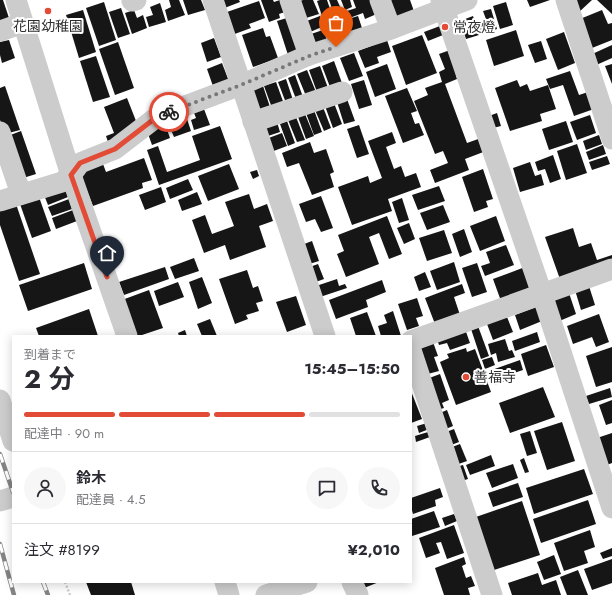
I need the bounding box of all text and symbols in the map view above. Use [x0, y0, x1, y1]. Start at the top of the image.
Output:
marker: 花園幼稚園 [43, 6, 53, 16]
pin [319, 6, 353, 47]
icon: bag [325, 12, 347, 34]
place label: 花園幼稚園 [13, 16, 83, 36]
place label: 常夜燈 [453, 17, 495, 37]
marker: 常夜燈 [440, 22, 450, 32]
courier [149, 92, 189, 132]
icon: bike [158, 101, 180, 123]
pin [90, 236, 124, 277]
icon: home [96, 242, 118, 264]
text: 到着まで [24, 345, 76, 364]
text: 15:45–15:50 [304, 358, 400, 380]
text: 2 分 [24, 360, 75, 398]
place label: 善福寺 [474, 367, 516, 387]
marker: 善福寺 [461, 372, 471, 382]
text: 配達中 · 90 m [24, 424, 104, 443]
button: person [24, 467, 66, 509]
text: 鈴木 [76, 467, 106, 489]
button: chat [306, 467, 348, 509]
button: phone [358, 467, 400, 509]
text: 配達員 · 4.5 [76, 490, 146, 509]
text: 注文 #8199 [24, 539, 100, 561]
text: ¥2,010 [348, 539, 400, 561]

